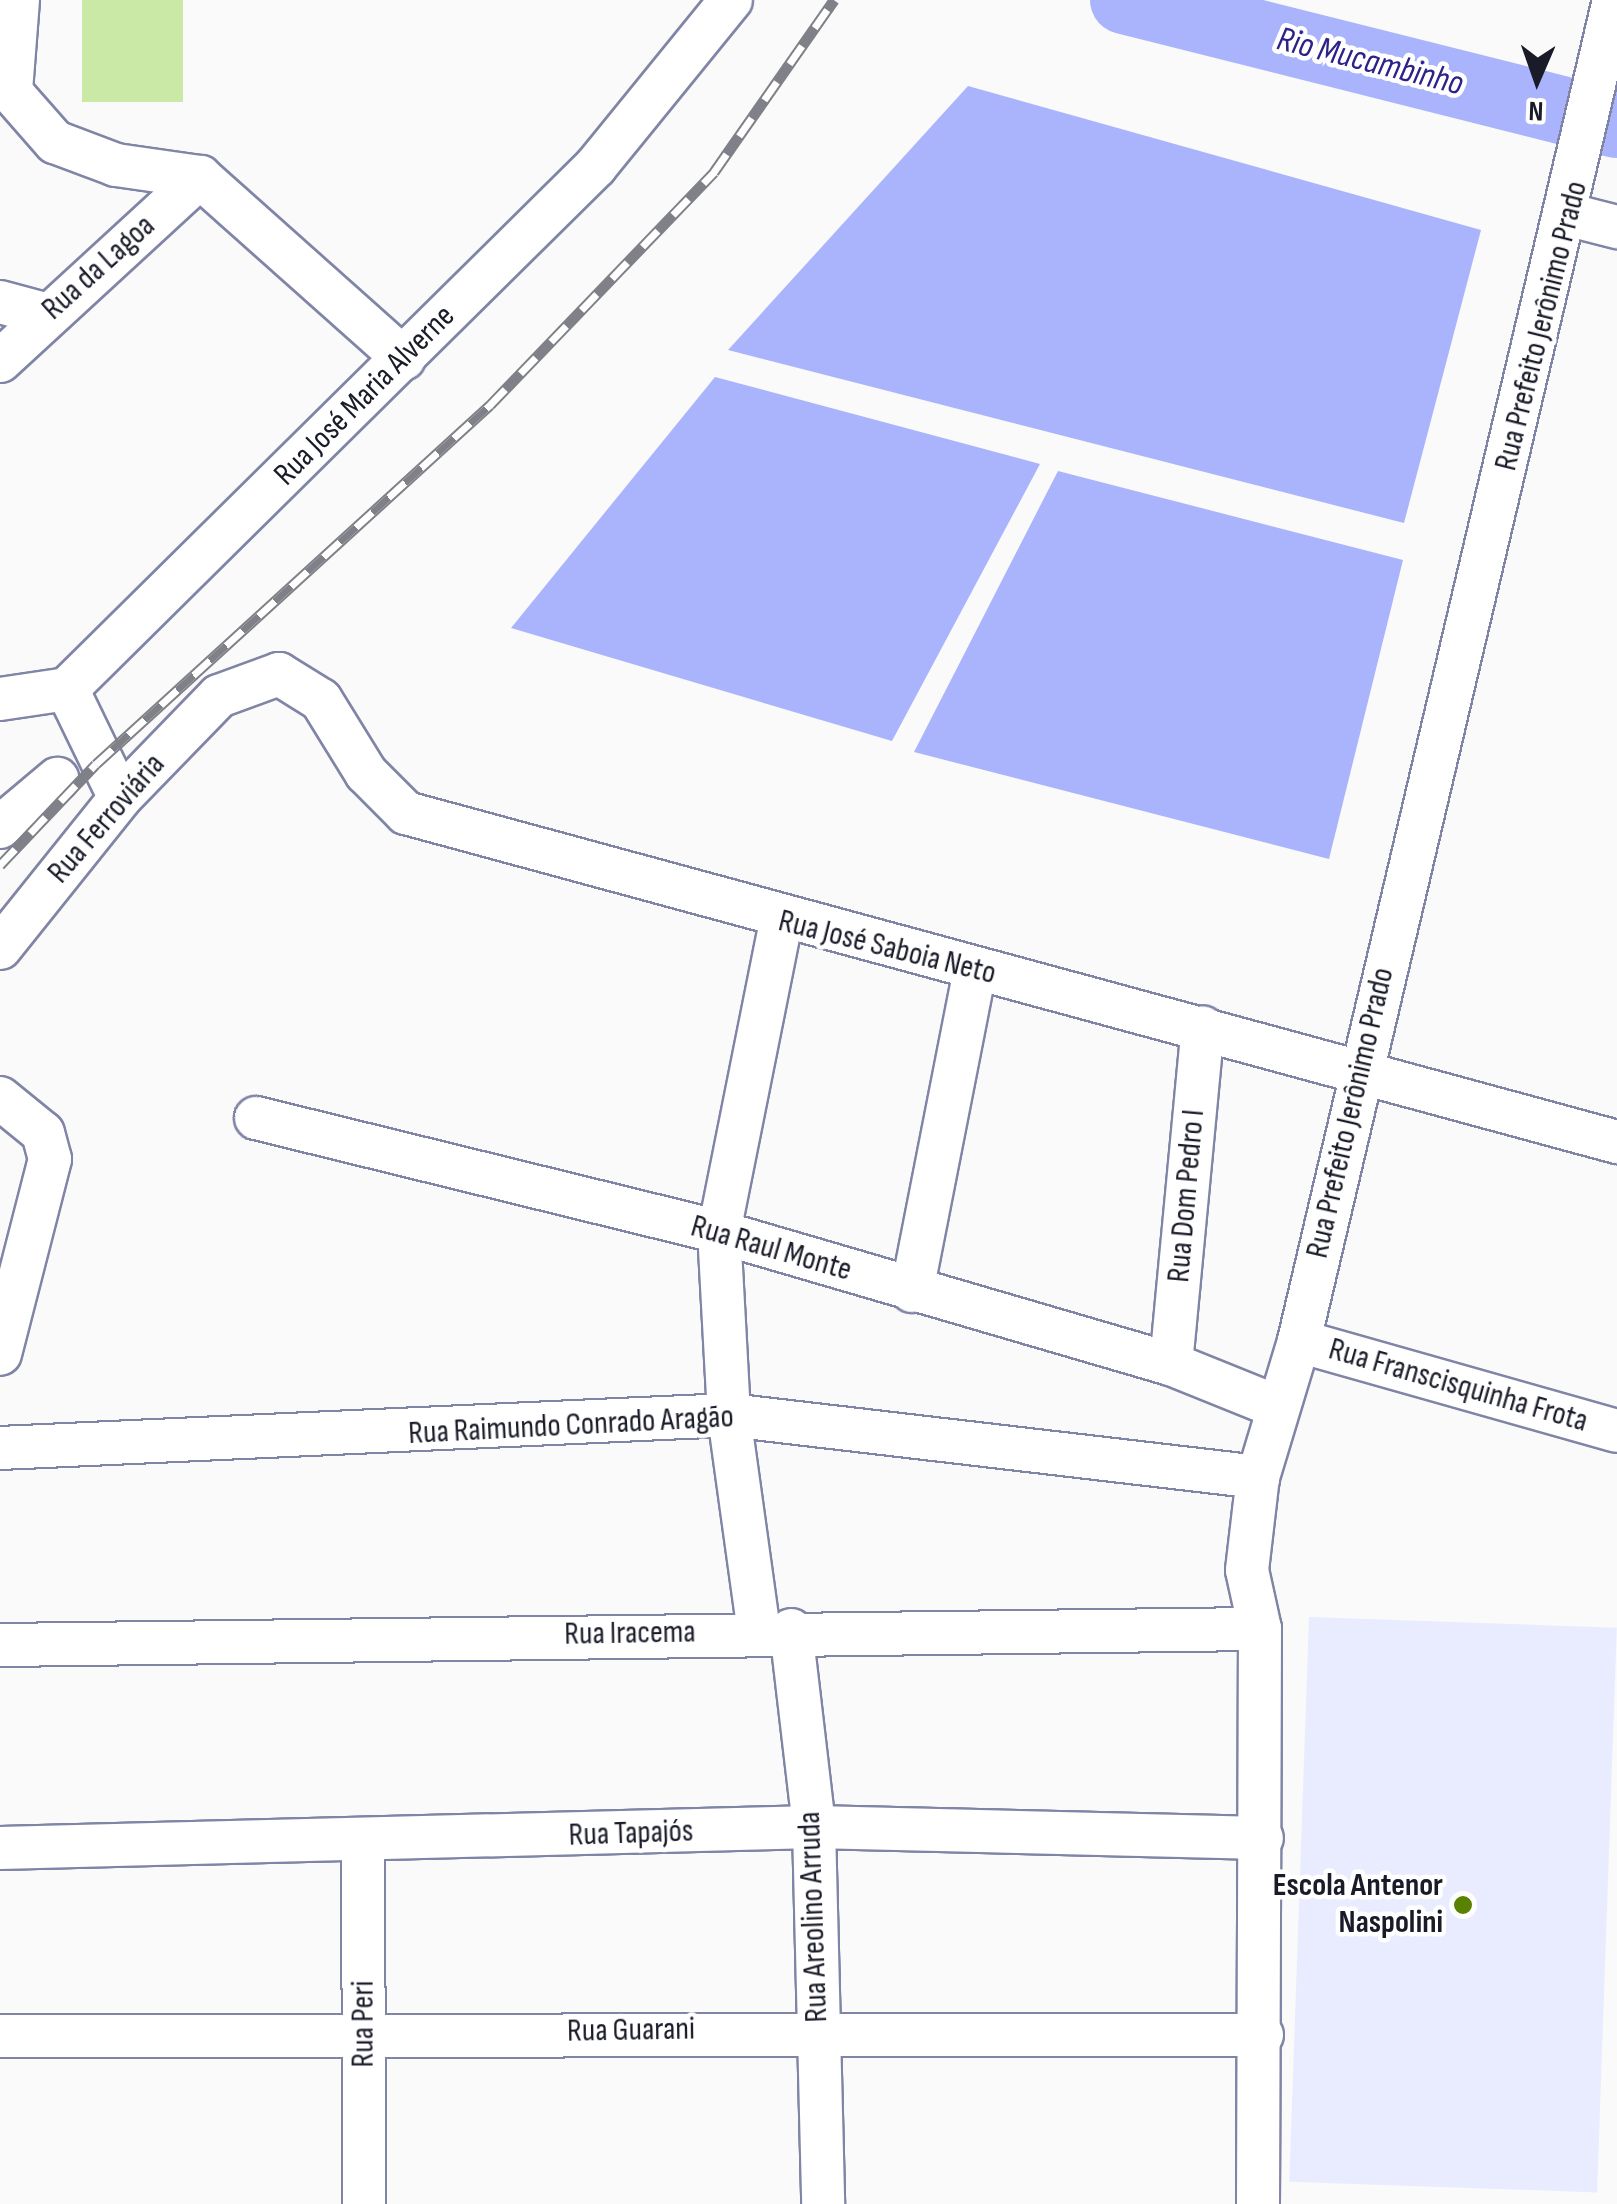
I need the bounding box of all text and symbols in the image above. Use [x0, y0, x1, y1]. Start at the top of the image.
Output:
water label: Rio Mucambinho [1272, 19, 1468, 105]
north arrow [1487, 30, 1587, 130]
text: N [1528, 94, 1544, 127]
street label: Rua Prefeito Jerônimo Prado [1487, 177, 1597, 475]
street label: Rua da Lagoa [35, 207, 163, 329]
street label: Rua José Maria Alverne [267, 298, 463, 494]
street label: Rua Ferroviária [40, 746, 174, 892]
street label: Rua José Saboia Neto [774, 902, 1000, 994]
street label: Rua Prefeito Jerônimo Prado [1299, 964, 1403, 1262]
street label: Rua Dom Pedro I [1160, 1108, 1214, 1284]
street label: Rua Raul Monte [686, 1208, 856, 1290]
street label: Rua Franscisquinha Frota [1324, 1331, 1592, 1441]
street label: Rua Raimundo Conrado Aragão [407, 1398, 735, 1454]
street label: Rua Iracema [564, 1614, 696, 1654]
street label: Rua Areolino Arruda [791, 1811, 837, 2023]
street label: Rua Tapajós [568, 1813, 694, 1855]
place label: Escola Antenor Naspolini [1273, 1868, 1443, 1943]
marker: Escola Antenor Naspolini [1452, 1894, 1474, 1916]
street label: Rua Peri [345, 1980, 383, 2068]
street label: Rua Guarani [567, 2011, 695, 2051]

